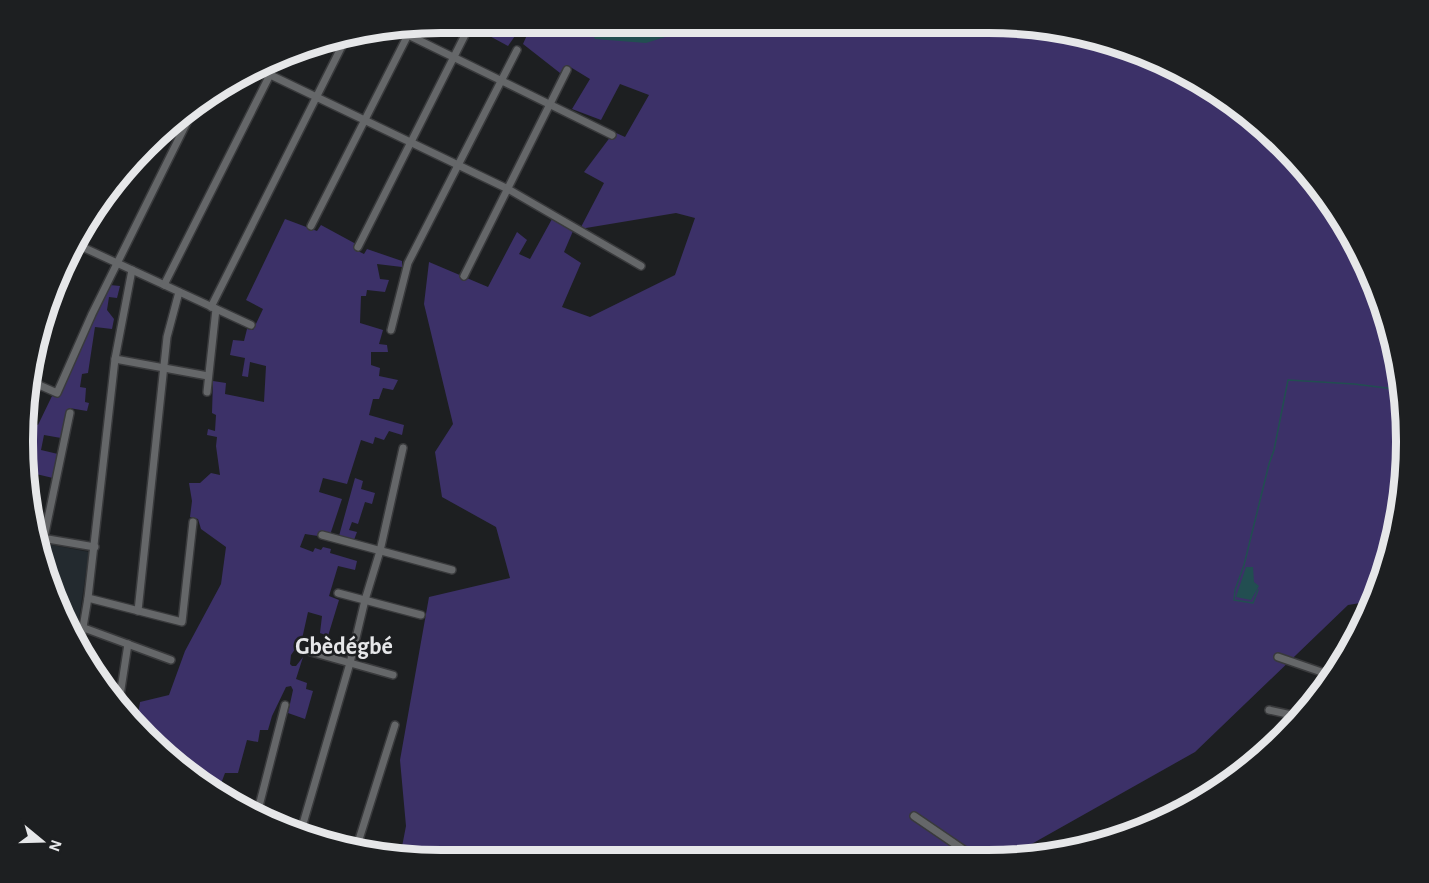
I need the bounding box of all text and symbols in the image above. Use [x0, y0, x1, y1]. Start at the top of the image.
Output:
district label: Gbèdégbé [295, 635, 393, 659]
north arrow [12, 811, 72, 871]
text: N [46, 838, 65, 853]

